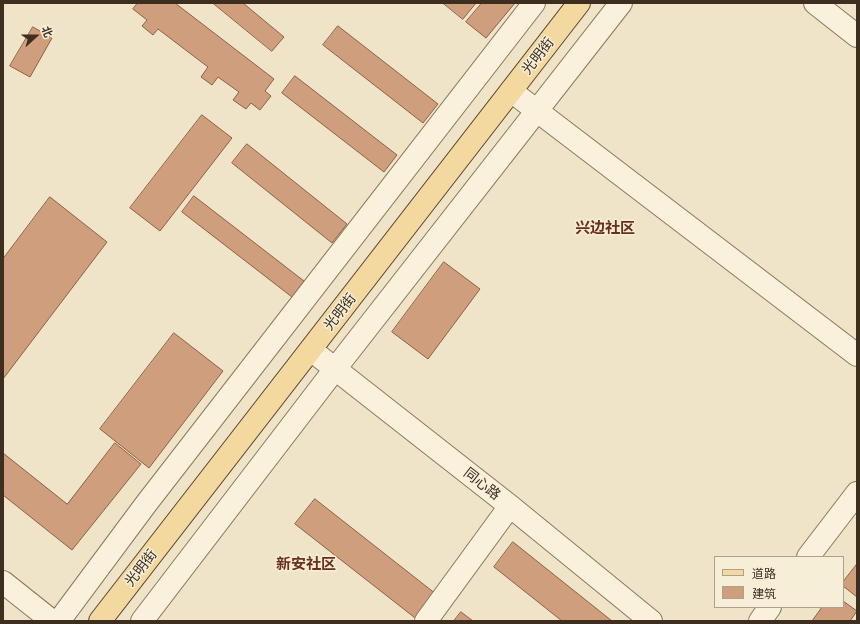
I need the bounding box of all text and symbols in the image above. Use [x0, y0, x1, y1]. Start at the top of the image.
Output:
north arrow [16, 16, 56, 56]
text: 北 [39, 24, 57, 39]
street label: 光明街 [518, 34, 558, 78]
district label: 兴边社区 [575, 219, 635, 237]
street label: 光明街 [320, 290, 360, 334]
street label: 同心路 [460, 464, 504, 504]
street label: 光明街 [121, 546, 161, 590]
district label: 新安社区 [276, 555, 336, 573]
legend [714, 556, 844, 608]
text: 道路 [752, 565, 776, 581]
text: 建筑 [752, 585, 776, 601]

